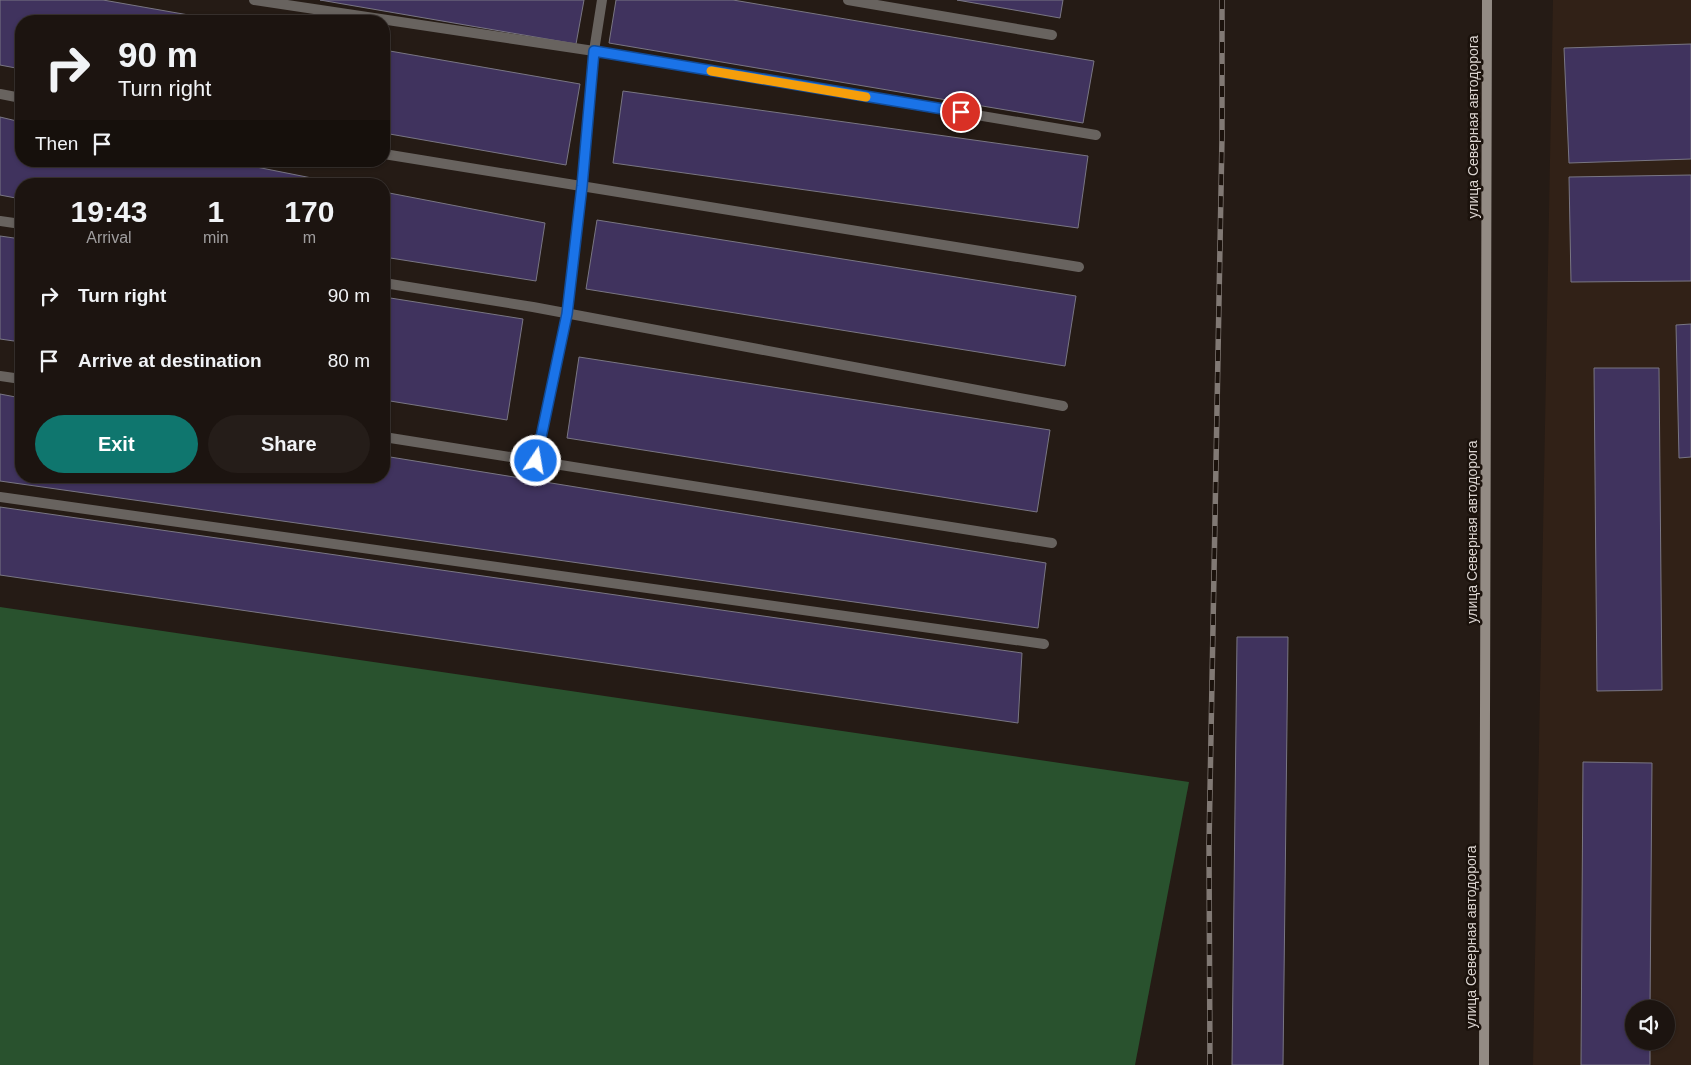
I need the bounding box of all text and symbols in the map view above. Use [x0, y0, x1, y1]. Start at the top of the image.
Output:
icon: right [35, 35, 100, 100]
text: 90 m [118, 35, 198, 74]
street label: улица Северная автодорога [1465, 35, 1481, 218]
text: Turn right [118, 76, 211, 101]
pin [940, 91, 982, 133]
icon: arrive [947, 98, 975, 126]
icon: arrive [88, 130, 116, 158]
text: Then [35, 133, 78, 154]
text: 19:43 [71, 195, 147, 228]
text: 1 [207, 195, 224, 228]
text: 170 [284, 195, 334, 228]
text: Arrival [86, 229, 132, 246]
text: min [203, 229, 229, 246]
text: m [303, 229, 316, 246]
icon: right [35, 282, 63, 310]
text: Turn right [78, 285, 166, 306]
text: 90 m [328, 285, 370, 306]
icon: arrive [35, 347, 63, 375]
text: Arrive at destination [78, 350, 262, 371]
text: 80 m [328, 350, 370, 371]
button: Exit [35, 415, 198, 473]
button: Share [208, 415, 370, 473]
position arrow [509, 434, 561, 486]
street label: улица Северная автодорога [1464, 440, 1480, 623]
street label: улица Северная автодорога [1463, 845, 1479, 1028]
map controls [1625, 1000, 1675, 1050]
button: sound [1625, 1000, 1675, 1050]

